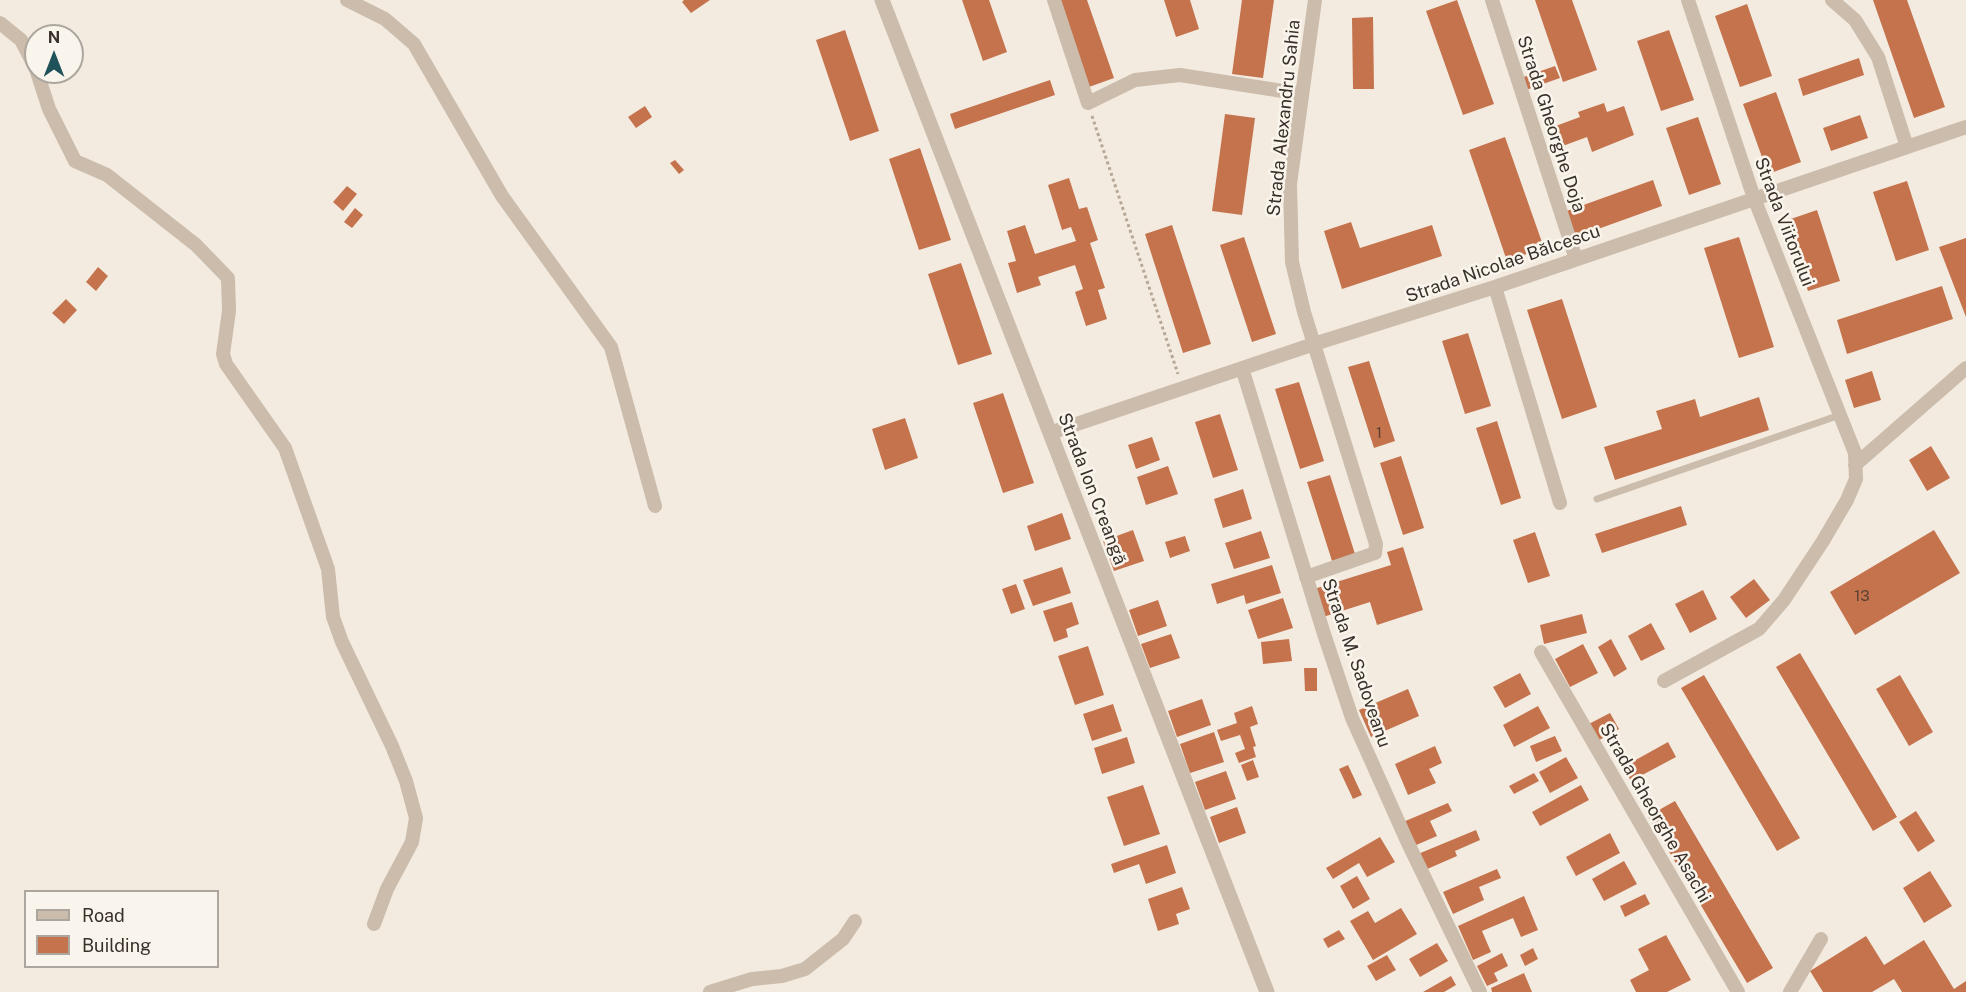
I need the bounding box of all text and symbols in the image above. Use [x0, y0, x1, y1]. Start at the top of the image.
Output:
street label: Strada Alexandru Sahia [1263, 19, 1305, 217]
north arrow [24, 24, 84, 84]
text: N [48, 28, 60, 47]
street label: Strada Gheorghe Doja [1512, 33, 1590, 215]
street label: Strada Viitorului [1749, 155, 1819, 289]
street label: Strada Nicolae Bălcescu [1403, 221, 1603, 307]
street label: Strada Ion Creangă [1053, 410, 1131, 568]
house number: 1 [1376, 424, 1382, 442]
street label: Strada M. Sadoveanu [1317, 576, 1395, 750]
house number: 13 [1854, 587, 1870, 605]
street label: Strada Gheorghe Asachi [1595, 720, 1715, 906]
legend [24, 890, 219, 968]
text: Road [82, 905, 125, 926]
text: Building [82, 935, 151, 956]

